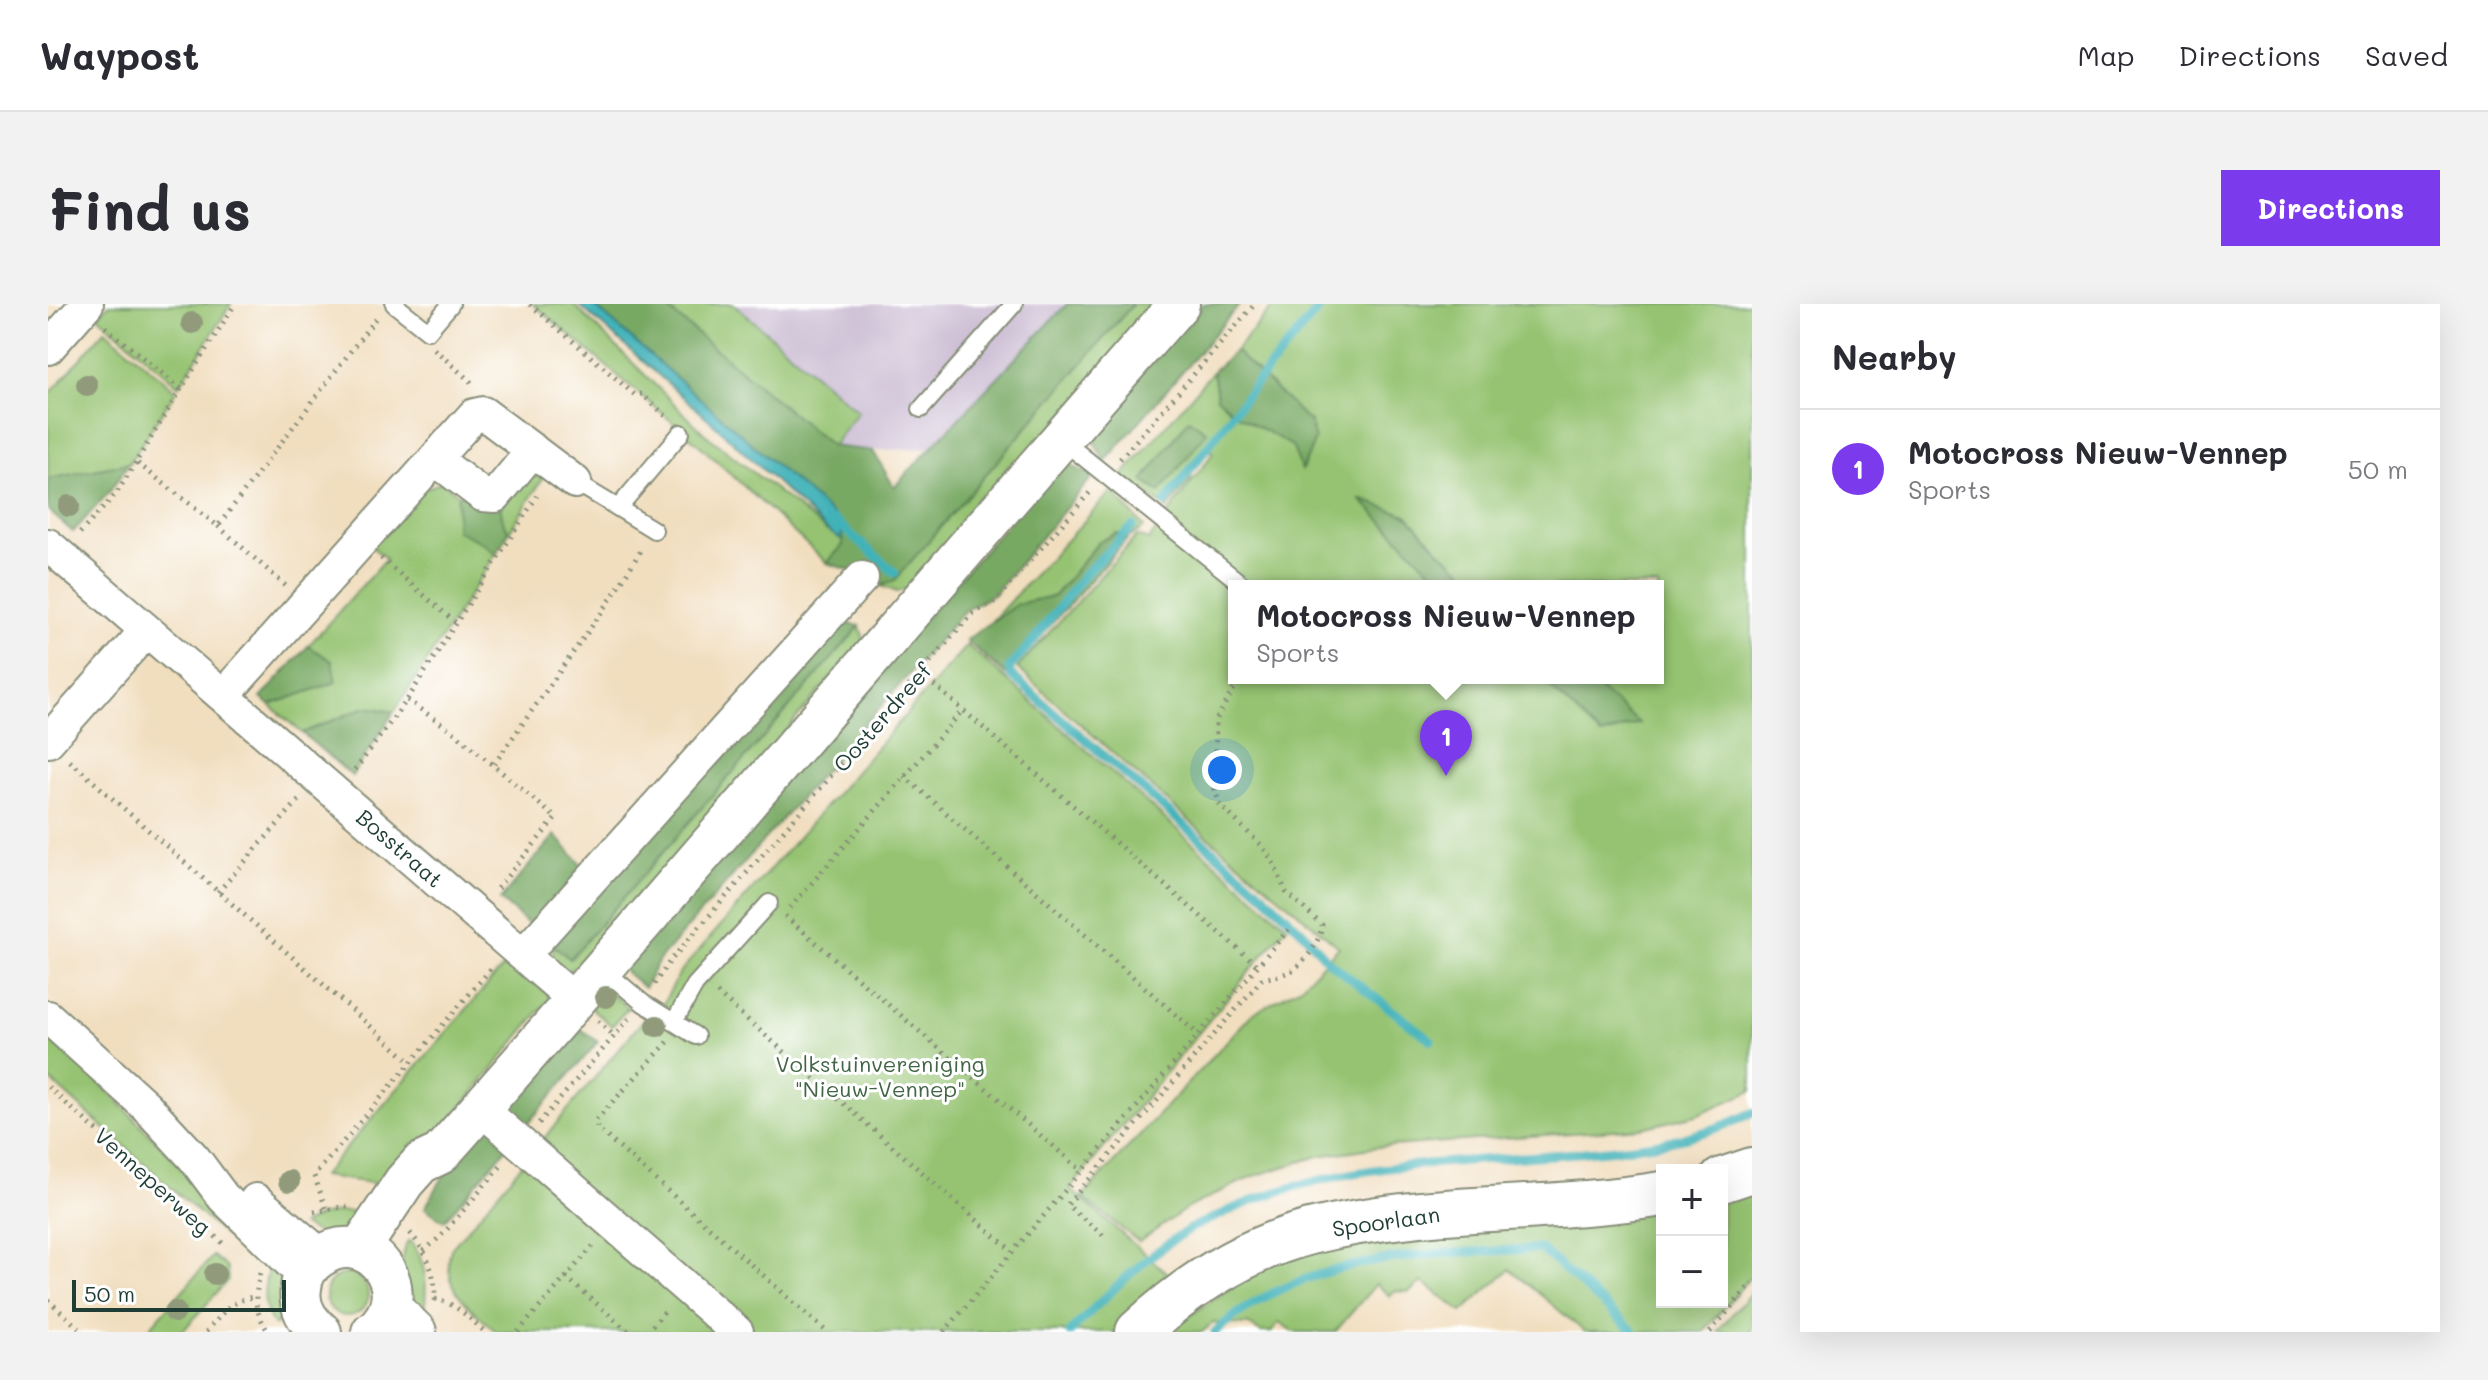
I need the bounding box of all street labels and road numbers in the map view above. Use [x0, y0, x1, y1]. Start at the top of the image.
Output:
street label: Oosterdreef [826, 656, 938, 778]
street label: Bosstraat [351, 802, 449, 894]
street label: Venneperweg [89, 1121, 217, 1241]
street label: Spoorlaan [1330, 1199, 1442, 1243]

